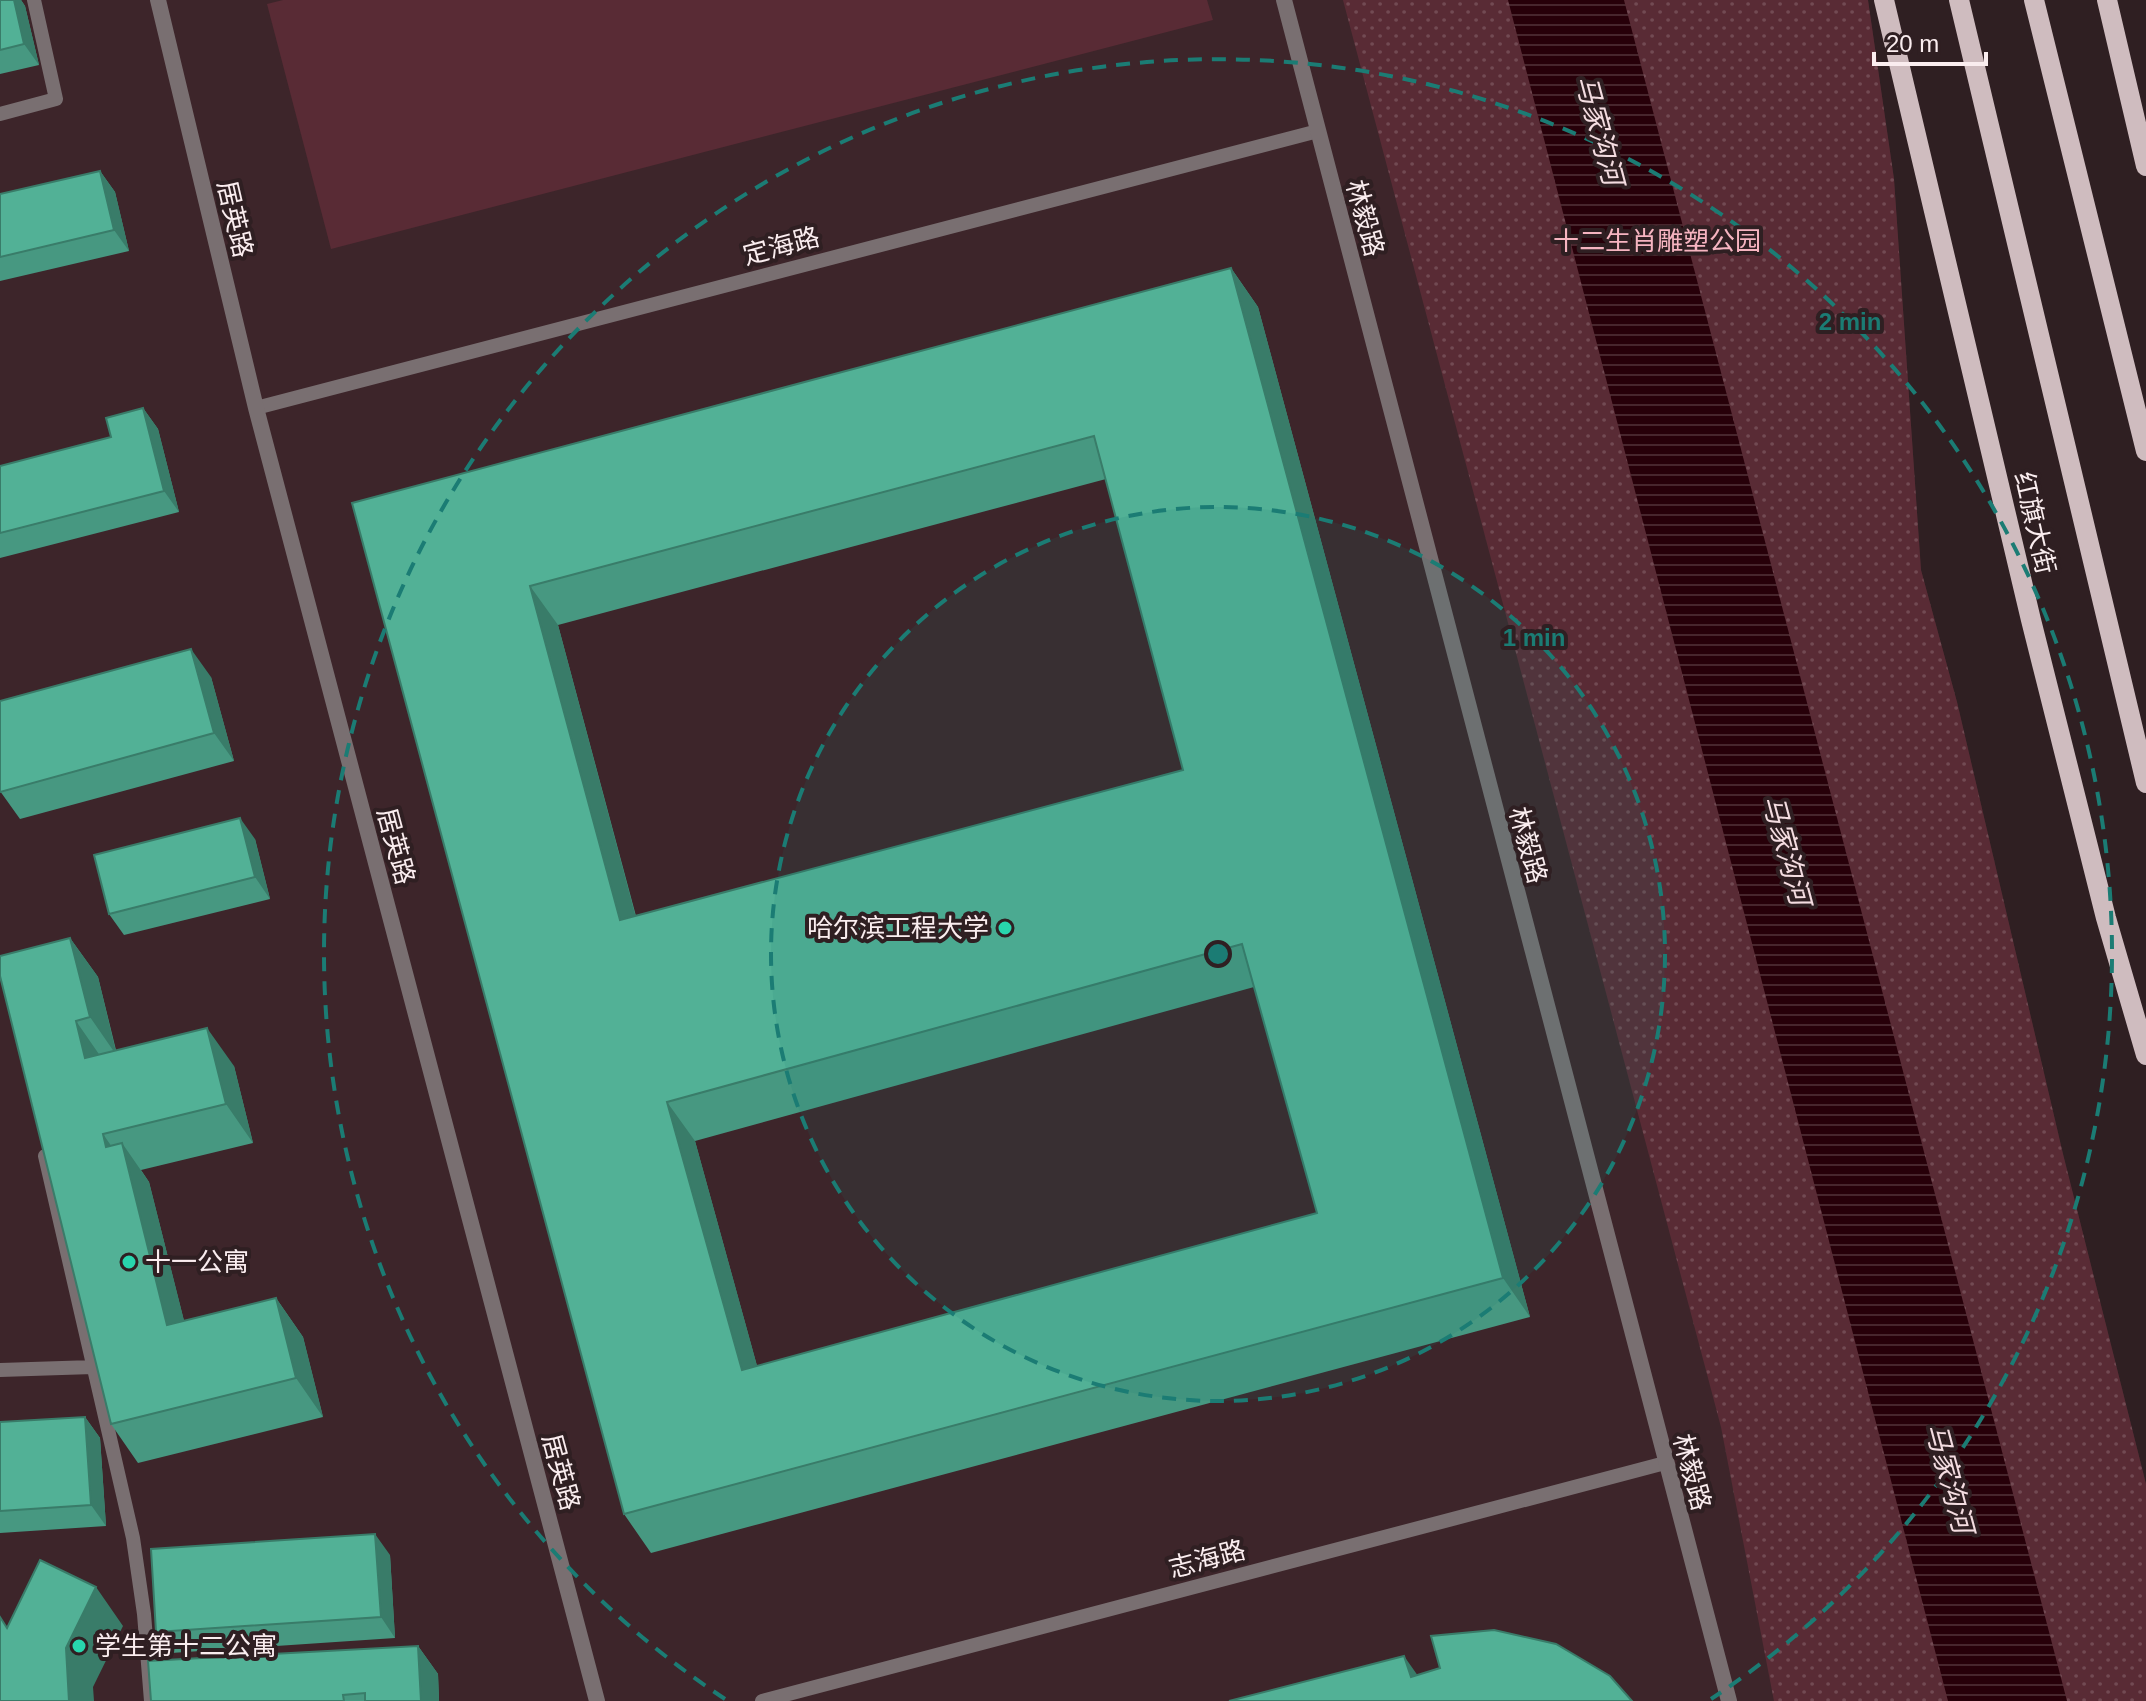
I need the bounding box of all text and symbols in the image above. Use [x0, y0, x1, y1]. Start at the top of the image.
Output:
scale bar [1874, 16, 1986, 66]
text: 20 m [1886, 30, 1939, 57]
water label: 马家沟河 [1570, 72, 1630, 193]
street label: 林毅路 [1340, 176, 1390, 260]
street label: 居英路 [212, 178, 258, 260]
street label: 定海路 [739, 221, 823, 271]
park label: 十二生肖雕塑公园 [1553, 226, 1761, 256]
text: 2 min [1819, 308, 1881, 335]
street label: 红旗大街 [2009, 469, 2061, 577]
text: 1 min [1503, 624, 1565, 651]
water label: 马家沟河 [1757, 792, 1817, 913]
street label: 林毅路 [1503, 803, 1553, 887]
street label: 居英路 [371, 804, 421, 888]
place label: 哈尔滨工程大学 [807, 913, 989, 943]
marker: 哈尔滨工程大学 [996, 919, 1014, 937]
centre of rings [1204, 940, 1232, 968]
place label: 十一公寓 [145, 1247, 249, 1277]
marker: 十一公寓 [120, 1253, 138, 1271]
water label: 马家沟河 [1920, 1420, 1980, 1541]
street label: 居英路 [536, 1430, 586, 1514]
street label: 林毅路 [1667, 1430, 1717, 1514]
street label: 志海路 [1165, 1534, 1249, 1584]
place label: 学生第十二公寓 [95, 1631, 277, 1661]
marker: 学生第十二公寓 [70, 1637, 88, 1655]

